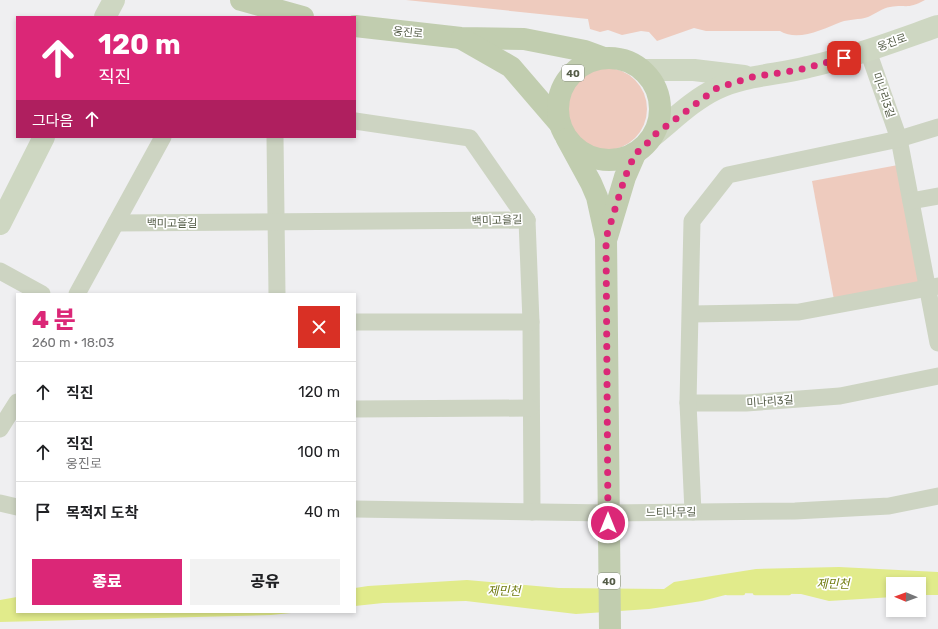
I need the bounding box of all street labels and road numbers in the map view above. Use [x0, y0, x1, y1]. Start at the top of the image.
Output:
street label: 웅진로 [392, 24, 424, 41]
street label: 웅진로 [876, 31, 909, 54]
road number: 40 [562, 65, 584, 81]
street label: 미나리3길 [870, 71, 897, 120]
street label: 백미고을길 [472, 213, 523, 228]
street label: 백미고을길 [147, 217, 197, 230]
street label: 미나리3길 [746, 393, 794, 410]
street label: 느티나무길 [646, 506, 696, 519]
road number: 40 [598, 573, 620, 589]

